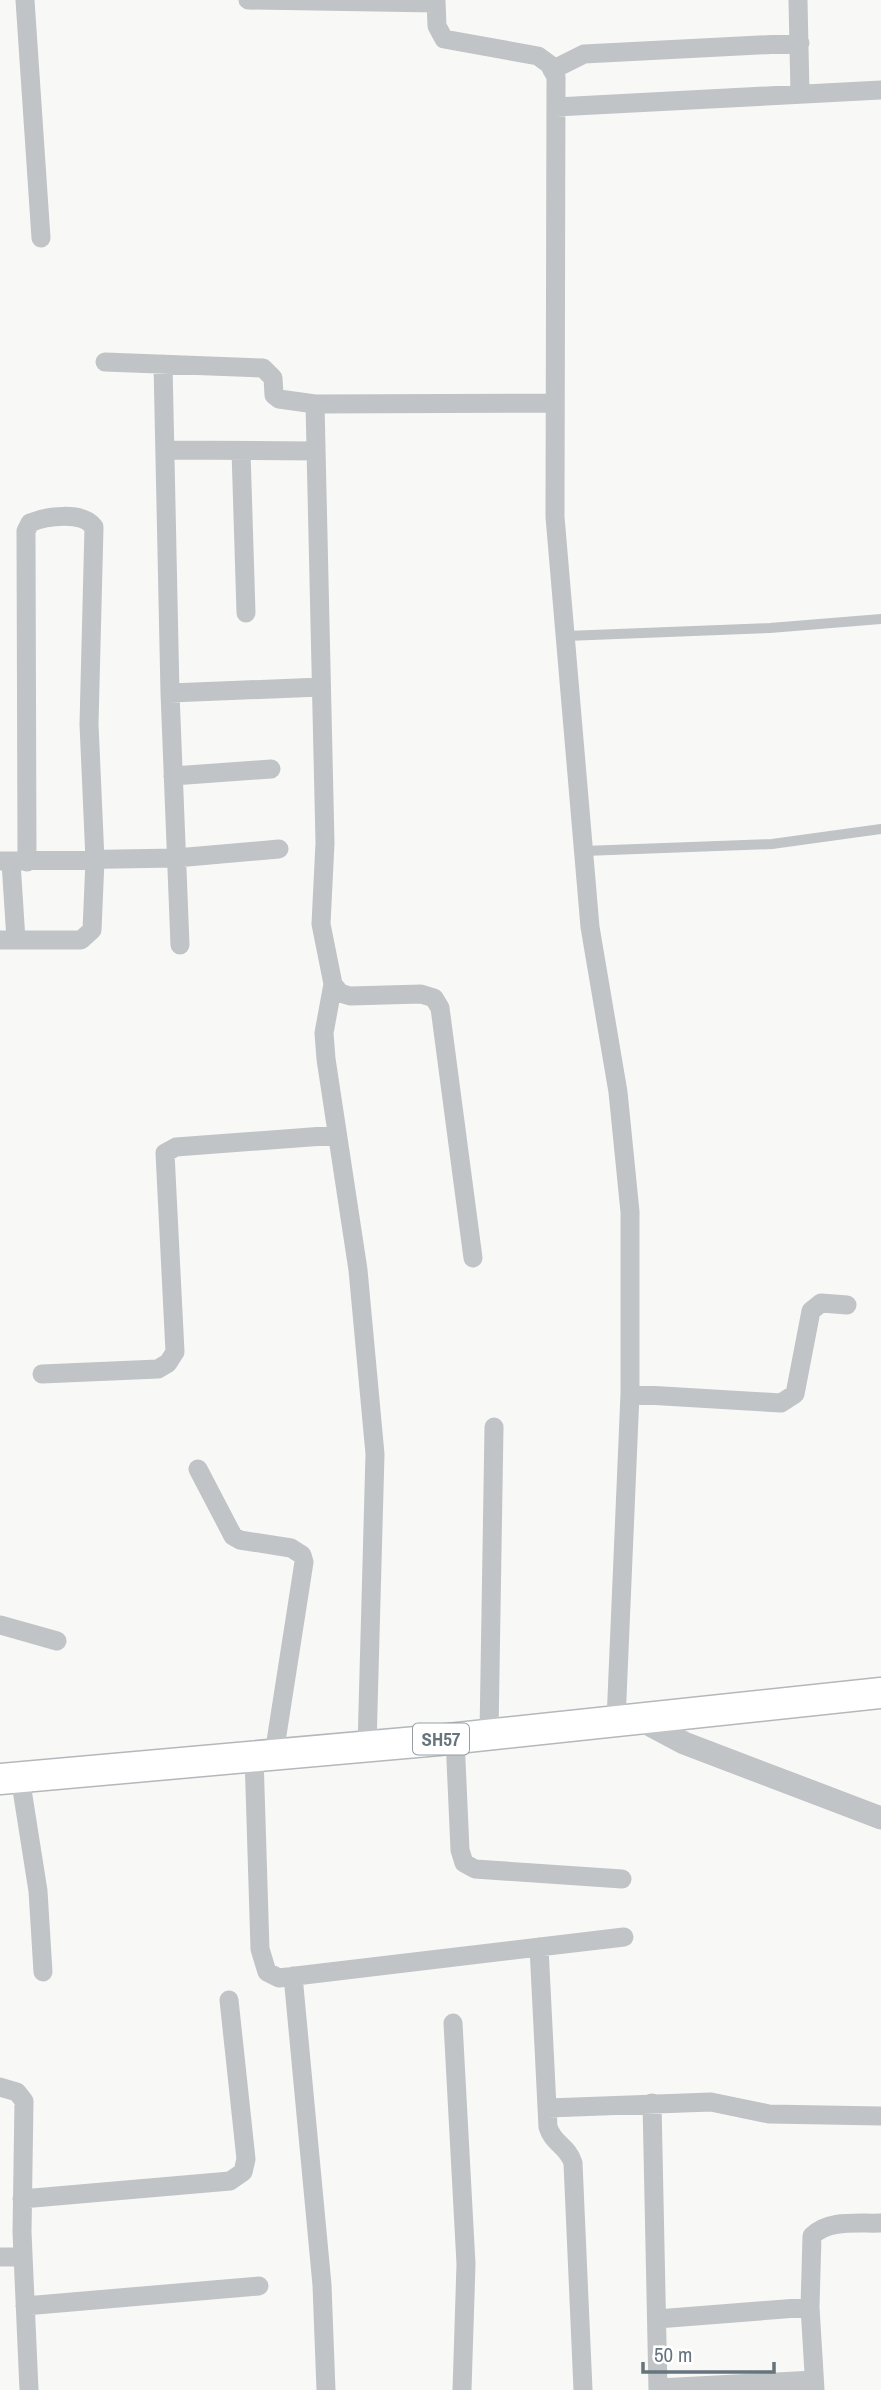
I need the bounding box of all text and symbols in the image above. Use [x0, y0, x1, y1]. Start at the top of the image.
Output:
road number: SH57 [413, 1723, 469, 1754]
scale bar [643, 2330, 774, 2374]
text: 50 m [654, 2340, 692, 2369]

